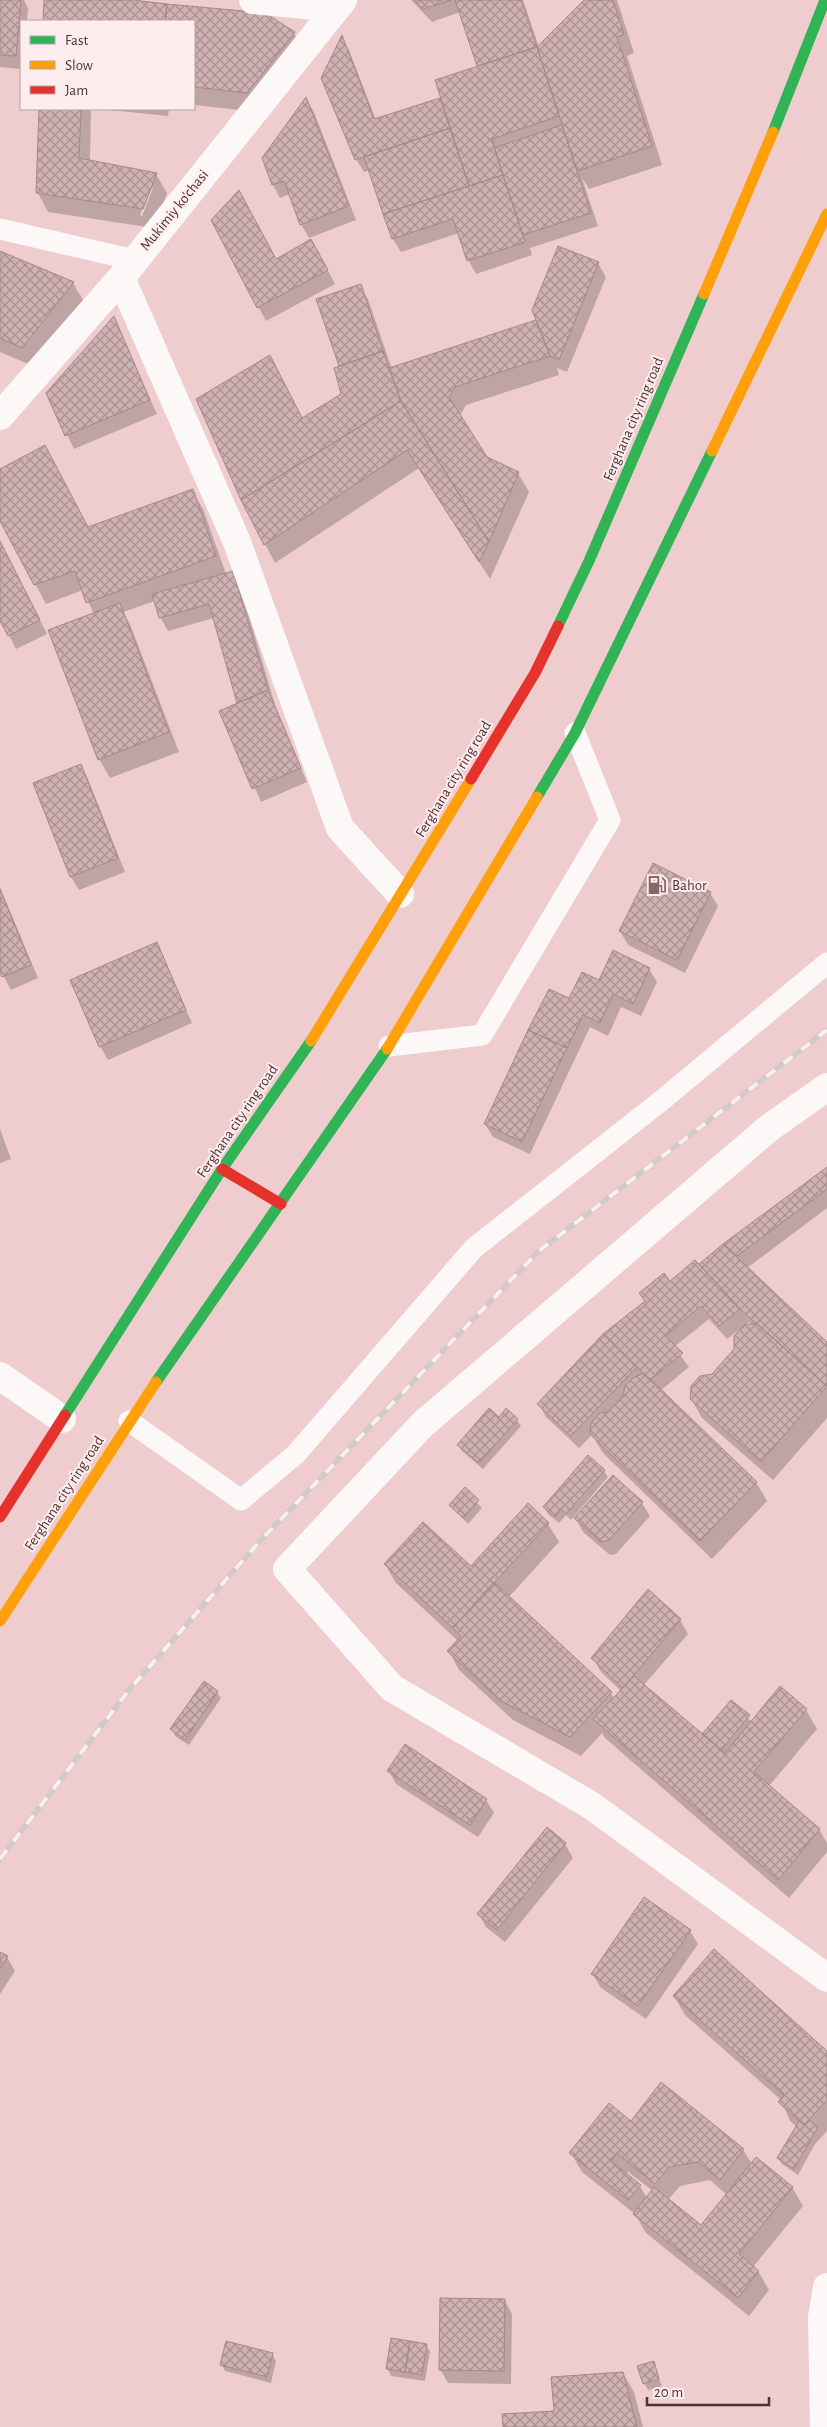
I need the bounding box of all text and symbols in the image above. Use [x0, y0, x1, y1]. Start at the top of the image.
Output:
legend [20, 20, 195, 110]
text: Fast [65, 33, 89, 48]
text: Slow [65, 58, 93, 73]
text: Jam [65, 83, 88, 98]
street label: Mukimiy ko'chasi [137, 167, 211, 253]
street label: Ferghana city ring road [601, 355, 666, 483]
street label: Ferghana city ring road [413, 718, 494, 840]
fuel station icon: Bahor [646, 874, 668, 896]
place label: Bahor [672, 878, 707, 893]
street label: Ferghana city ring road [194, 1062, 281, 1180]
street label: Ferghana city ring road [22, 1433, 107, 1553]
scale bar [647, 2374, 770, 2406]
text: 20 m [654, 2385, 683, 2400]

